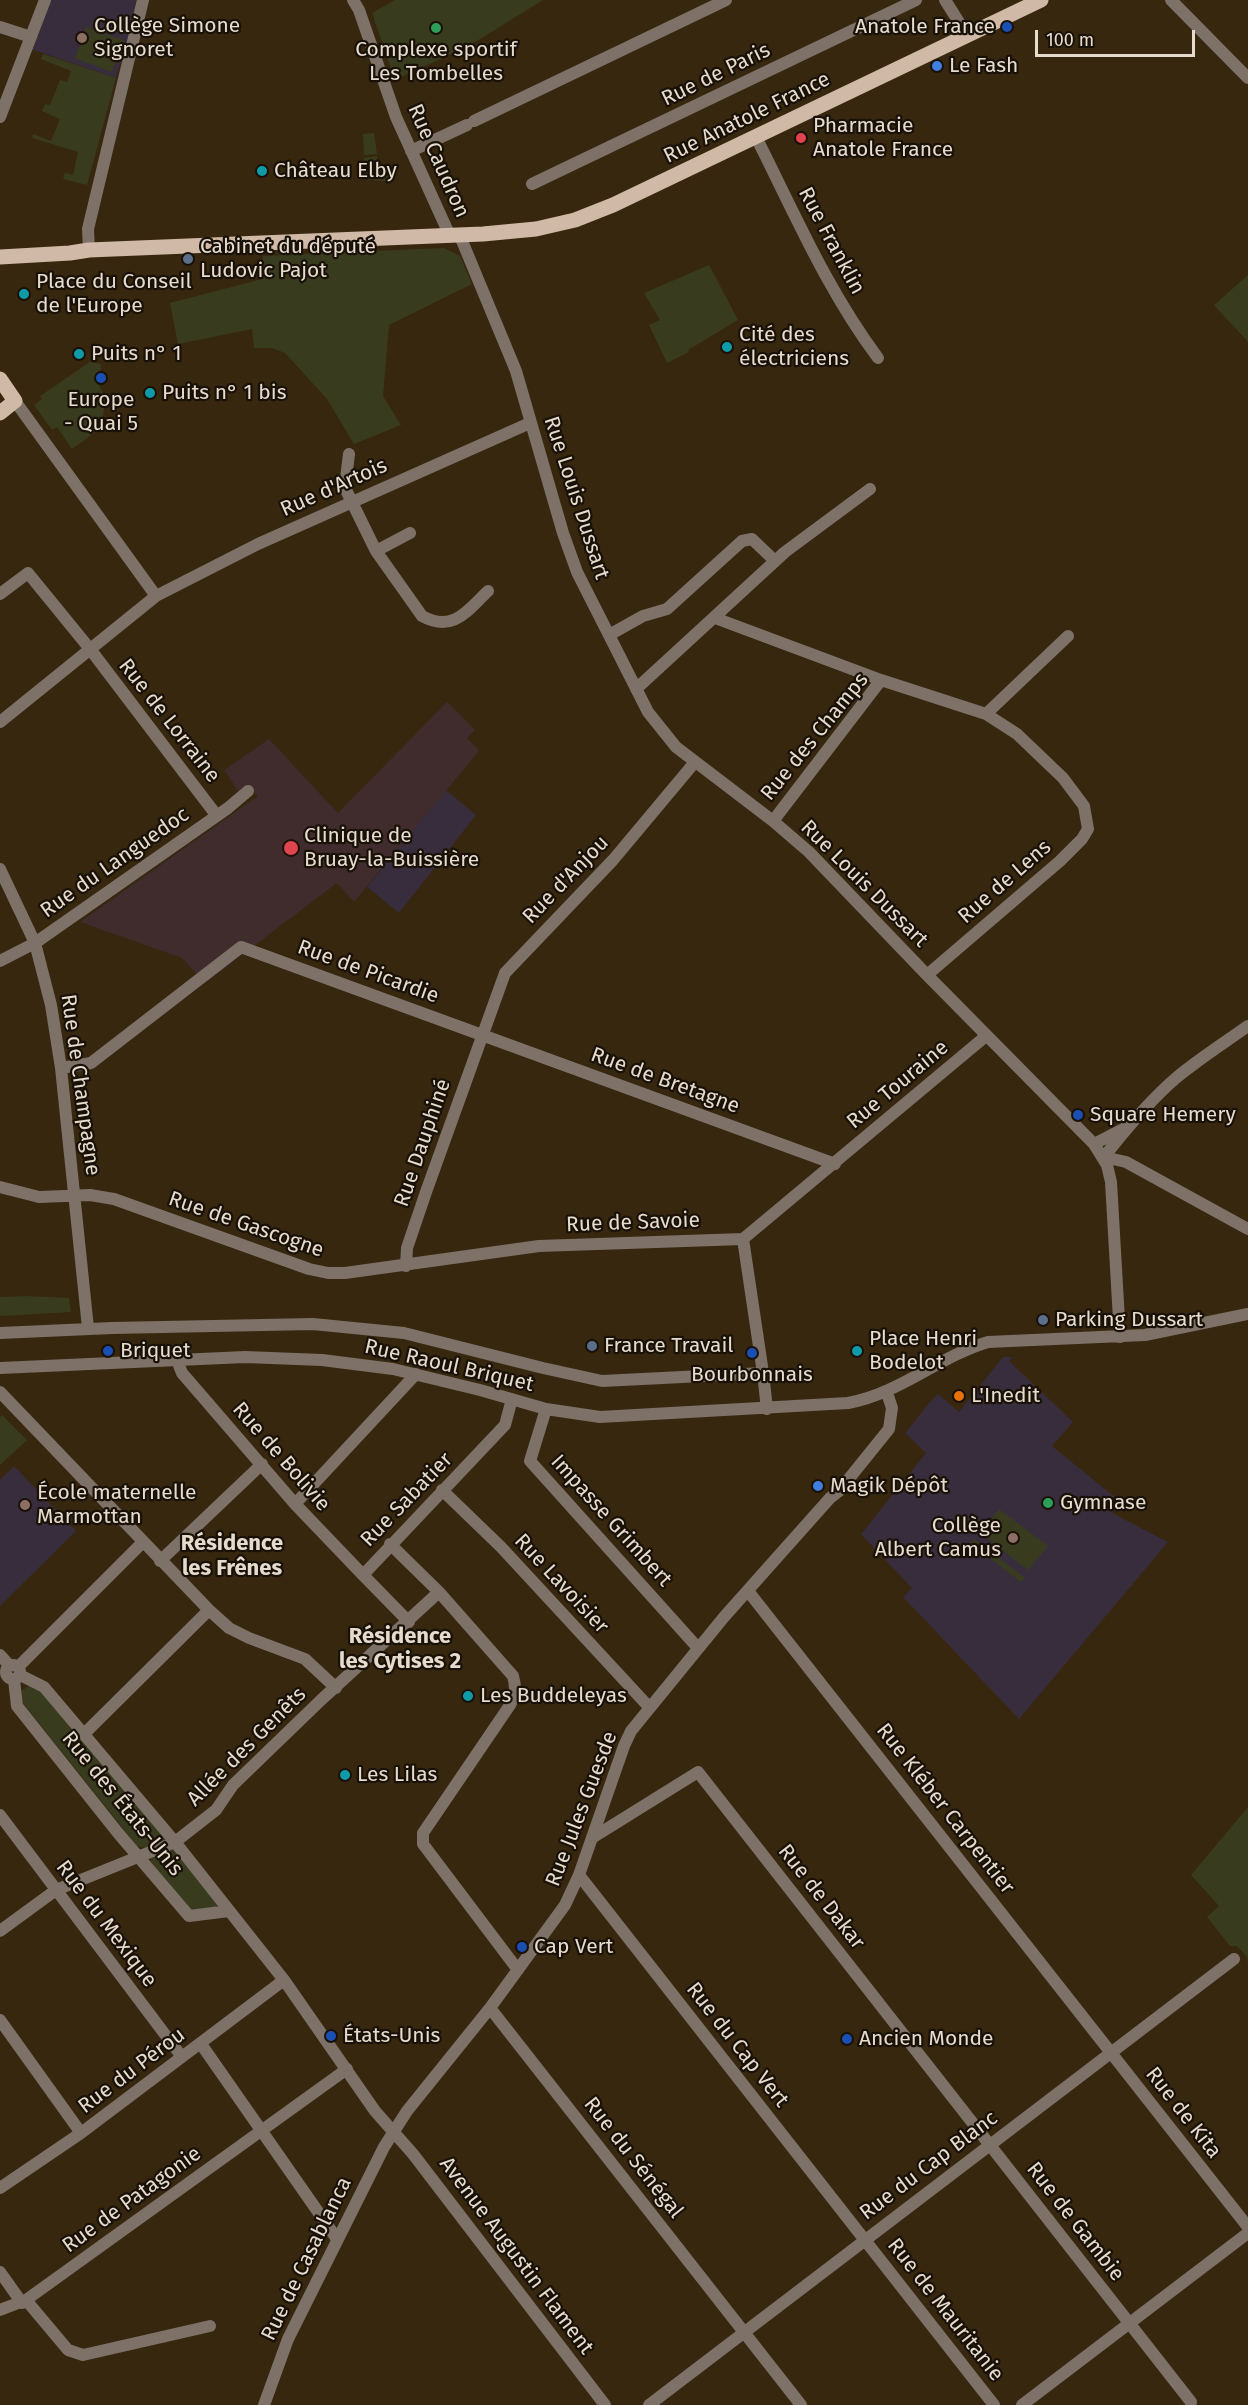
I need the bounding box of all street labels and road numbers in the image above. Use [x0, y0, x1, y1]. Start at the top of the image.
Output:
street label: Rue de Paris [658, 38, 774, 112]
street label: Rue Anatole France [660, 67, 834, 169]
street label: Rue Caudron [402, 100, 474, 222]
street label: Rue Franklin [792, 183, 870, 299]
street label: Rue Louis Dussart [538, 413, 614, 583]
street label: Rue d'Artois [277, 453, 391, 523]
street label: Rue de Lorraine [113, 654, 225, 788]
street label: Rue des Champs [756, 668, 874, 806]
street label: Rue du Languedoc [36, 802, 194, 924]
street label: Rue Louis Dussart [795, 815, 933, 953]
street label: Rue d'Anjou [518, 831, 614, 929]
street label: Rue de Lens [953, 835, 1057, 929]
street label: Rue de Picardie [294, 935, 442, 1009]
street label: Rue de Champagne [55, 993, 105, 1177]
street label: Rue Touraine [842, 1035, 954, 1135]
street label: Rue de Bretagne [587, 1042, 743, 1120]
street label: Rue Dauphiné [389, 1076, 457, 1210]
street label: Rue de Gascogne [165, 1187, 327, 1263]
street label: Rue de Savoie [566, 1208, 700, 1238]
street label: Rue Raoul Briquet [362, 1334, 536, 1398]
street label: Rue de Bolivie [227, 1397, 335, 1517]
street label: Rue Sabatier [356, 1448, 458, 1552]
street label: Impasse Grimbert [545, 1450, 677, 1592]
street label: Rue Lavoisier [508, 1529, 614, 1639]
street label: Allée des Genêts [182, 1682, 312, 1812]
street label: Rue Kléber Carpentier [871, 1719, 1019, 1899]
street label: Rue des États-Unis [56, 1727, 188, 1881]
street label: Rue Jules Guesde [541, 1728, 623, 1890]
street label: Rue de Dakar [772, 1840, 870, 1954]
street label: Rue du Mexique [50, 1856, 162, 1992]
street label: Rue du Cap Vert [680, 1978, 794, 2112]
street label: Rue du Pérou [74, 2023, 190, 2119]
street label: Rue de Kita [1140, 2062, 1226, 2164]
street label: Rue du Sénégal [578, 2092, 688, 2224]
street label: Rue du Cap Blanc [855, 2106, 1003, 2226]
street label: Rue de Patagonie [58, 2141, 206, 2259]
street label: Avenue Augustin Flament [434, 2152, 598, 2360]
street label: Rue de Gambie [1021, 2157, 1129, 2287]
street label: Rue de Casablanca [256, 2173, 358, 2345]
street label: Rue de Mauritanie [881, 2234, 1009, 2386]

